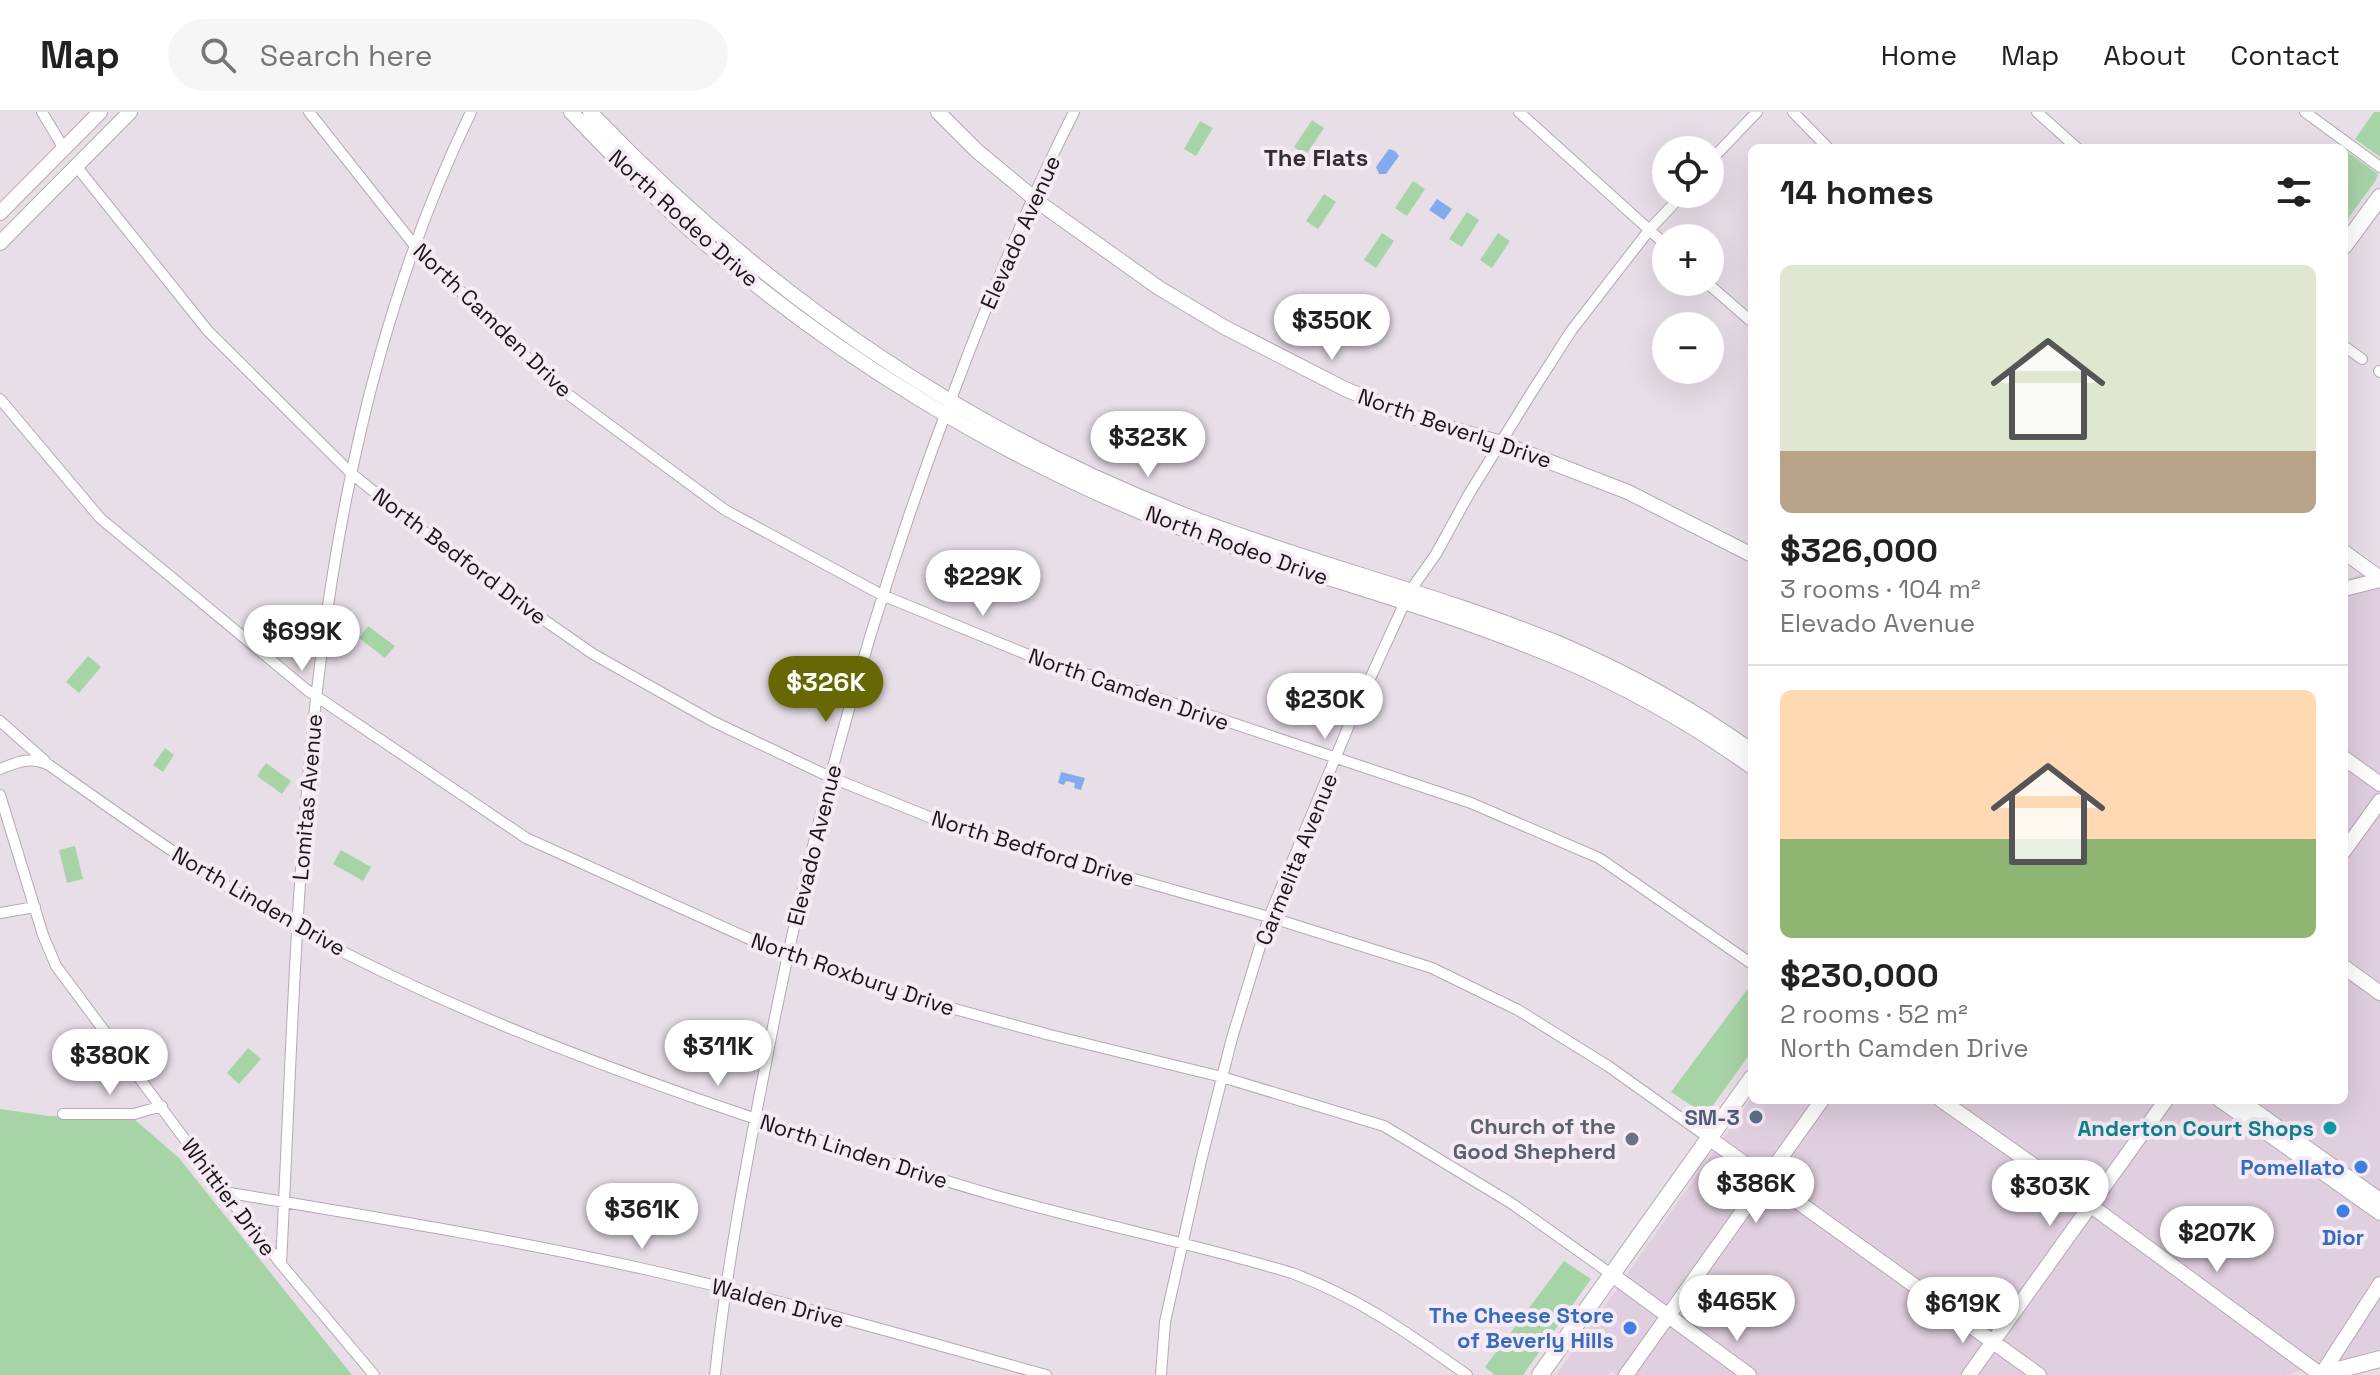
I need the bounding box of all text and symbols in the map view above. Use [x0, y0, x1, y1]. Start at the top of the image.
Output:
search box [168, 19, 728, 91]
text: Map [40, 31, 120, 79]
icon: search [196, 33, 240, 77]
text: Search here [260, 36, 433, 75]
text: Home [1881, 37, 1957, 73]
text: Map [2001, 37, 2059, 73]
text: About [2103, 37, 2186, 73]
text: Contact [2230, 37, 2340, 73]
map controls [1652, 136, 1724, 384]
button: locate [1652, 136, 1724, 208]
district label: The Flats [1264, 142, 1368, 173]
street label: North Rodeo Drive [603, 143, 765, 293]
street label: Elevado Avenue [974, 151, 1066, 313]
icon: filters [2272, 170, 2316, 214]
text: 14 homes [1780, 171, 1934, 214]
button: + [1652, 224, 1724, 296]
street label: North Camden Drive [408, 237, 578, 403]
pin: $350K [1276, 294, 1388, 362]
text: $350K [1292, 303, 1372, 337]
button: − [1652, 312, 1724, 384]
icon: home [1976, 317, 2120, 461]
street label: North Beverly Drive [1355, 382, 1555, 474]
pin: $323K [1092, 411, 1204, 479]
text: $323K [1108, 420, 1188, 454]
street label: North Bedford Drive [367, 481, 553, 631]
street label: North Rodeo Drive [1142, 499, 1332, 591]
text: $326,000 [1780, 529, 1938, 572]
pin: $229K [927, 550, 1039, 618]
text: $229K [944, 559, 1022, 593]
text: 3 rooms · 104 m² [1780, 572, 1981, 606]
pin: $699K [246, 605, 358, 673]
text: Elevado Avenue [1780, 606, 1975, 640]
text: $699K [262, 614, 342, 648]
street label: North Camden Drive [1025, 641, 1233, 737]
pin: $326K [770, 656, 882, 724]
text: $326K [786, 665, 866, 699]
pin: $230K [1269, 673, 1381, 741]
text: $230K [1285, 682, 1365, 716]
street label: Lomitas Avenue [286, 713, 328, 881]
icon: home [1976, 742, 2120, 886]
street label: Elevado Avenue [780, 762, 848, 928]
street label: Carmelita Avenue [1249, 769, 1343, 949]
street label: North Bedford Drive [928, 804, 1138, 892]
street label: North Linden Drive [167, 840, 351, 962]
street label: North Roxbury Drive [748, 926, 958, 1022]
text: $230,000 [1780, 954, 1939, 997]
text: 2 rooms · 52 m² [1780, 997, 1968, 1031]
pin: $311K [662, 1020, 774, 1088]
pin: $380K [54, 1029, 166, 1097]
text: $311K [683, 1029, 753, 1063]
text: North Camden Drive [1780, 1031, 2029, 1065]
text: $380K [70, 1038, 150, 1072]
place label: SM-3 [1684, 1103, 1740, 1131]
street label: North Linden Drive [757, 1107, 951, 1195]
marker: SM-3 [1747, 1108, 1765, 1126]
place label: Church of the Good Shepherd [1453, 1112, 1616, 1165]
place label: Anderton Court Shops [2077, 1114, 2314, 1142]
marker: Anderton Court Shops [2321, 1119, 2339, 1137]
marker: Church of the Good Shepherd [1623, 1130, 1641, 1148]
street label: Whittier Drive [176, 1133, 282, 1261]
place label: Pomellato [2240, 1153, 2345, 1181]
pin: $386K [1700, 1157, 1812, 1225]
marker: Pomellato [2352, 1158, 2370, 1176]
pin: $303K [1994, 1160, 2106, 1228]
text: $386K [1716, 1166, 1796, 1200]
text: $303K [2010, 1169, 2090, 1203]
pin: $361K [586, 1183, 698, 1251]
text: $361K [604, 1192, 680, 1226]
marker: Dior [2334, 1202, 2352, 1220]
pin: $207K [2161, 1206, 2273, 1274]
text: $207K [2178, 1215, 2256, 1249]
place label: Dior [2322, 1223, 2365, 1251]
street label: Walden Drive [709, 1272, 847, 1334]
pin: $465K [1681, 1275, 1793, 1343]
pin: $619K [1907, 1277, 2019, 1345]
text: $465K [1697, 1284, 1777, 1318]
text: $619K [1925, 1286, 2001, 1320]
place label: The Cheese Store of Beverly Hills [1429, 1301, 1614, 1354]
marker: The Cheese Store of Beverly Hills [1621, 1319, 1639, 1337]

